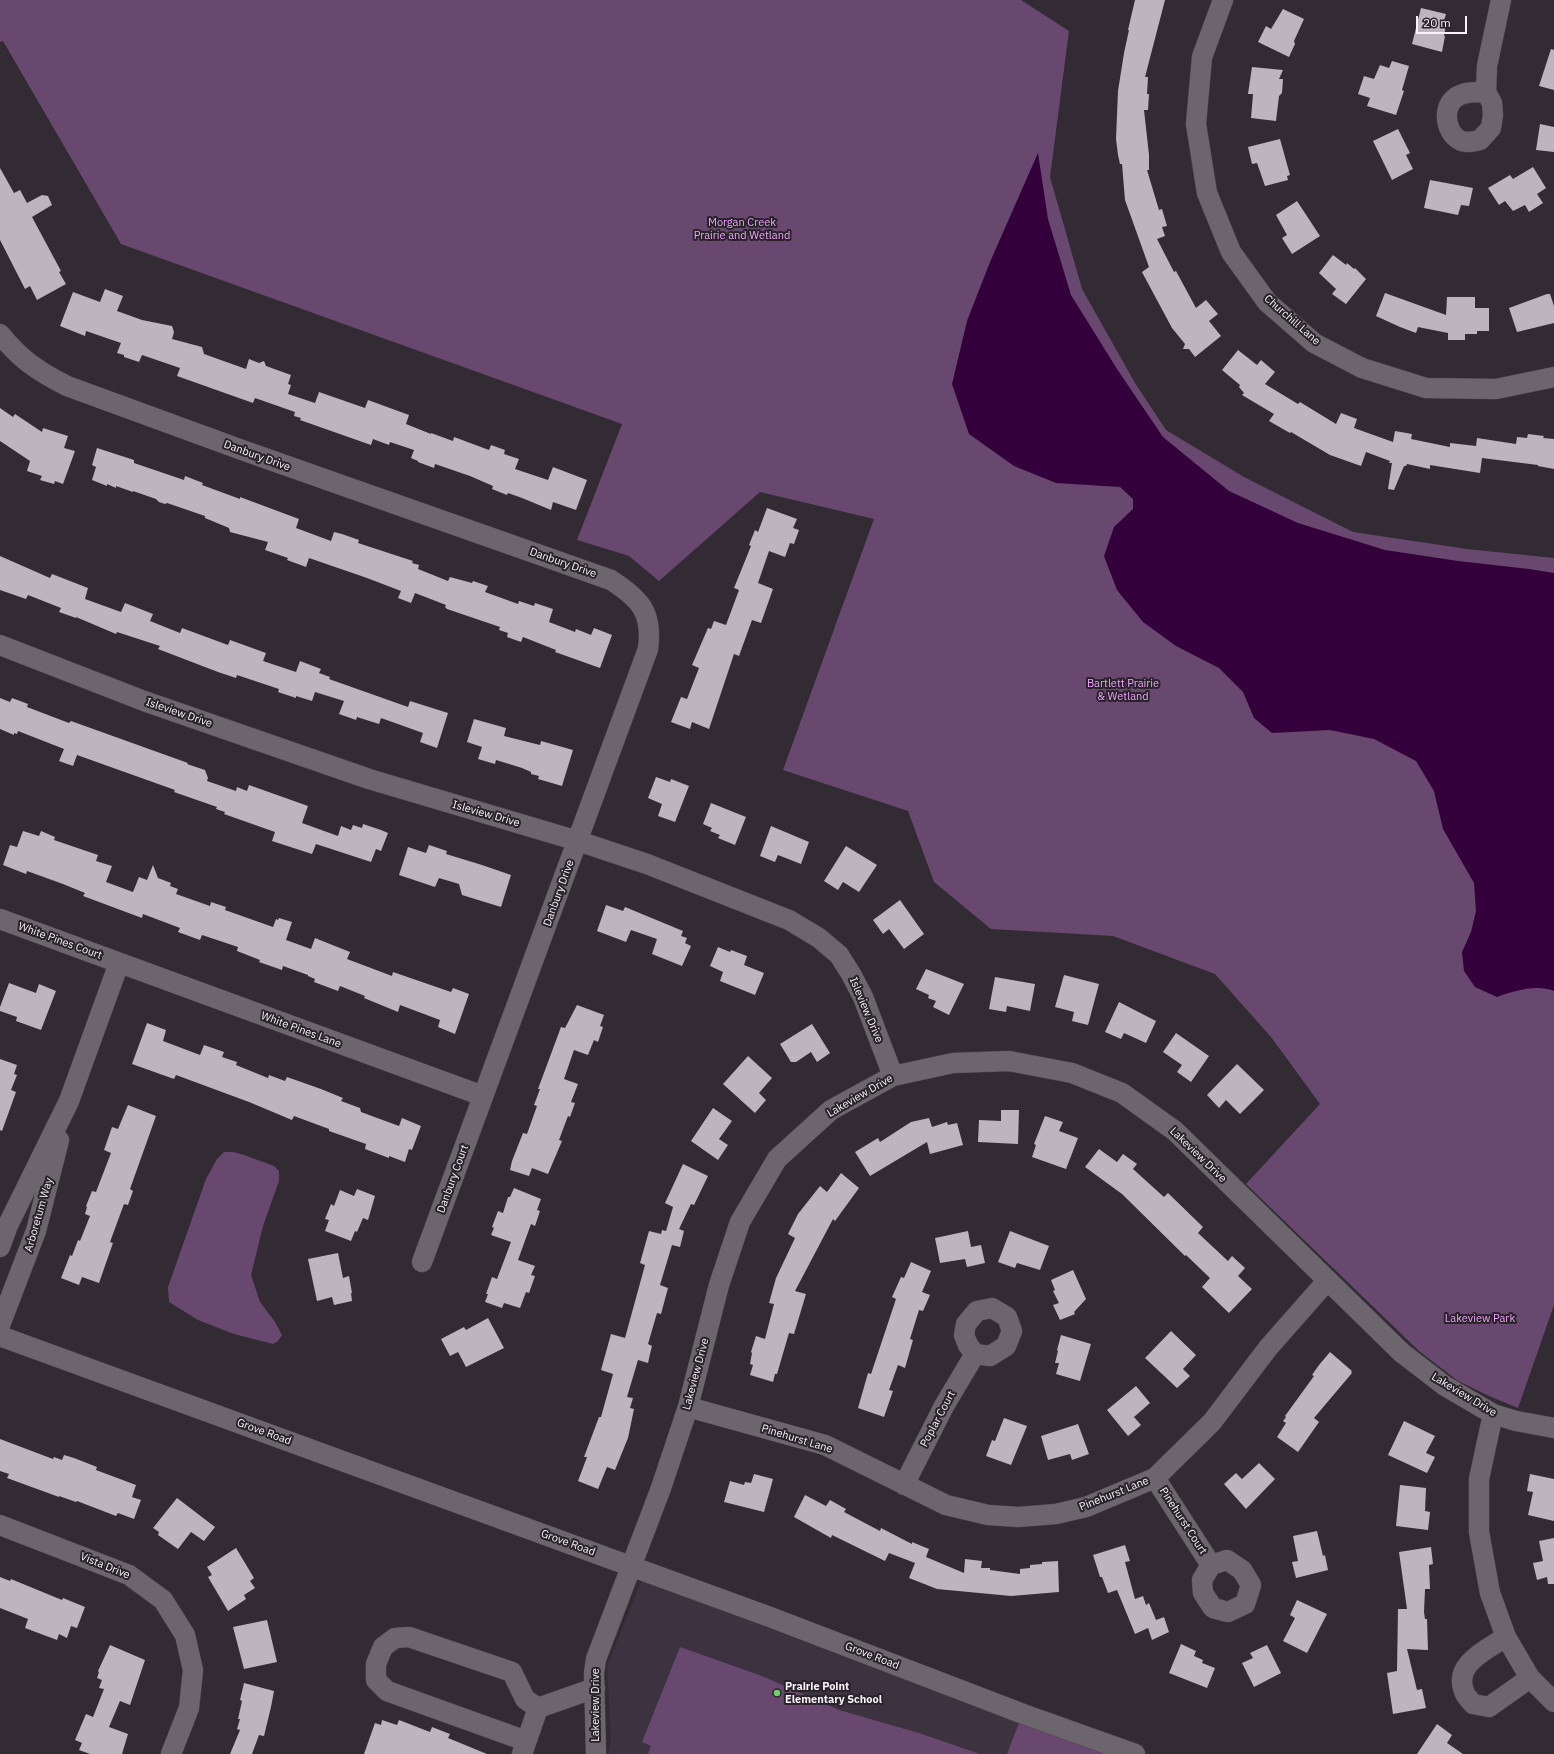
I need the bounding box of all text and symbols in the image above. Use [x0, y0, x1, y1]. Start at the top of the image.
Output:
scale bar [1418, 8, 1469, 34]
text: 20 m [1423, 15, 1451, 30]
park label: Morgan Creek Prairie and Wetland [694, 216, 790, 242]
street label: Churchill Lane [1261, 292, 1323, 348]
street label: Danbury Drive [222, 438, 292, 474]
street label: Danbury Drive [528, 545, 598, 581]
park label: Bartlett Prairie & Wetland [1087, 677, 1159, 703]
street label: Isleview Drive [144, 695, 214, 731]
street label: Isleview Drive [451, 798, 521, 830]
street label: Danbury Drive [541, 858, 577, 928]
street label: White Pines Court [16, 920, 104, 962]
street label: Isleview Drive [846, 975, 886, 1045]
street label: White Pines Lane [259, 1009, 343, 1051]
street label: Lakeview Drive [825, 1072, 895, 1120]
street label: Lakeview Drive [1167, 1125, 1229, 1185]
street label: Danbury Court [435, 1143, 471, 1215]
street label: Arboretum Way [22, 1176, 56, 1254]
park label: Lakeview Park [1445, 1312, 1515, 1326]
street label: Lakeview Drive [680, 1337, 712, 1411]
street label: Lakeview Drive [1429, 1370, 1499, 1420]
street label: Poplar Court [918, 1389, 958, 1449]
street label: Grove Road [235, 1416, 293, 1448]
street label: Pinehurst Lane [760, 1422, 834, 1456]
street label: Pinehurst Lane [1077, 1474, 1151, 1514]
street label: Pinehurst Court [1156, 1485, 1210, 1557]
street label: Grove Road [539, 1527, 597, 1559]
street label: Vista Drive [78, 1550, 132, 1582]
street label: Grove Road [843, 1640, 901, 1672]
street label: Lakeview Drive [589, 1668, 603, 1742]
place label: Prairie Point Elementary School [785, 1680, 882, 1706]
marker: Prairie Point Elementary School [772, 1688, 782, 1698]

